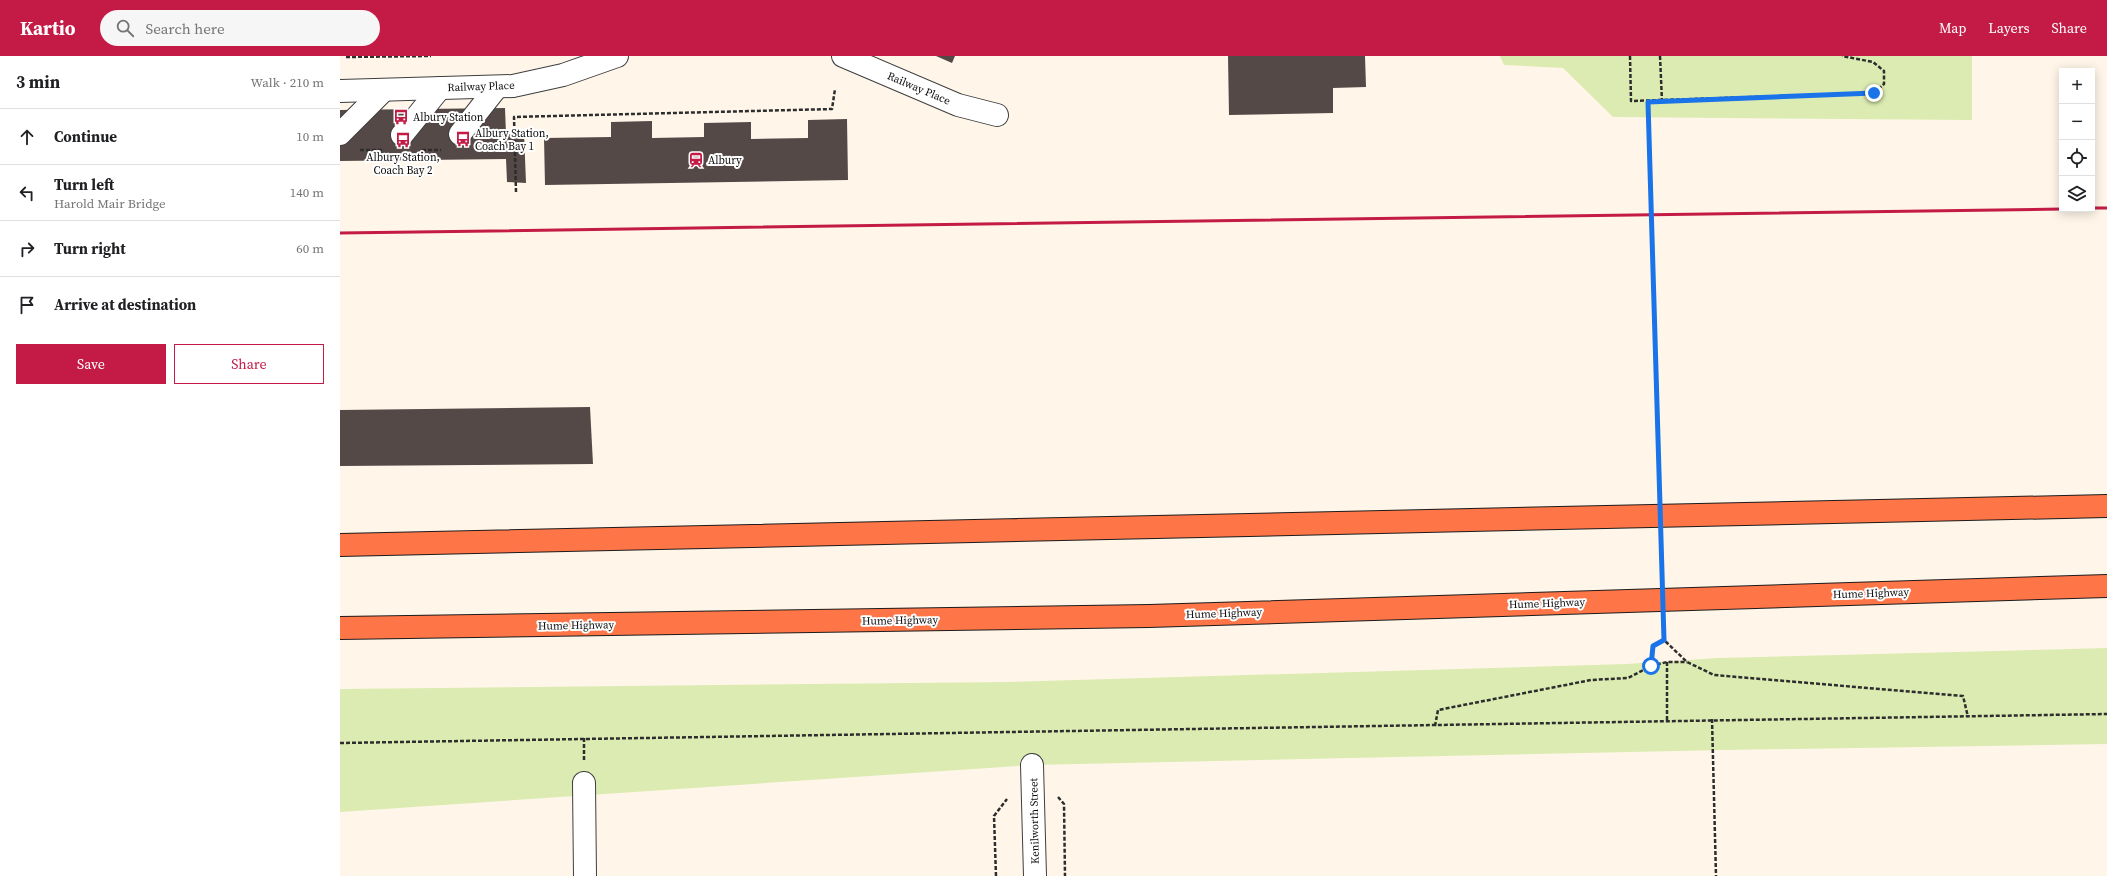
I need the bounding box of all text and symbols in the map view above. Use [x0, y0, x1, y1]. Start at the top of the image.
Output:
search box [100, 10, 380, 46]
text: Kartio [20, 15, 76, 41]
icon: search [114, 17, 136, 39]
text: Search here [146, 18, 225, 39]
text: Map [1939, 18, 1966, 38]
text: Layers [1988, 18, 2030, 38]
text: Share [2052, 18, 2087, 38]
street label: Railway Place [885, 68, 953, 109]
map controls [2059, 68, 2095, 212]
button: + [2059, 68, 2095, 104]
text: 3 min [16, 70, 60, 94]
text: Walk · 210 m [251, 74, 324, 91]
street label: Railway Place [447, 78, 515, 95]
route end [1865, 84, 1883, 102]
button: − [2059, 104, 2095, 140]
bus stop icon: Albury Station [392, 108, 410, 126]
place label: Albury Station [413, 110, 484, 125]
icon: ahead [16, 126, 38, 148]
text: Continue [54, 126, 117, 147]
place label: Albury Station, Coach Bay 1 [475, 126, 549, 154]
text: 10 m [296, 128, 324, 145]
bus stop icon: Albury Station, Coach Bay 1 [454, 130, 472, 148]
bus stop icon: Albury Station, Coach Bay 2 [394, 131, 412, 149]
button: locate [2059, 140, 2095, 176]
place label: Albury Station, Coach Bay 2 [366, 150, 440, 178]
station icon: Albury [687, 151, 705, 169]
place label: Albury [708, 153, 742, 168]
text: Turn left [54, 174, 114, 195]
button: layers [2059, 176, 2095, 212]
icon: left [16, 182, 38, 204]
text: 140 m [290, 184, 324, 201]
text: Harold Mair Bridge [54, 195, 166, 212]
icon: right [16, 238, 38, 260]
text: Turn right [54, 238, 126, 259]
text: 60 m [296, 240, 324, 257]
icon: arrive [16, 294, 38, 316]
text: Arrive at destination [54, 294, 196, 315]
button: Save [16, 344, 166, 384]
button: Share [174, 344, 324, 384]
street label: Hume Highway [1833, 585, 1910, 602]
street label: Hume Highway [1509, 595, 1586, 612]
street label: Hume Highway [1186, 605, 1263, 622]
street label: Hume Highway [862, 612, 939, 629]
street label: Hume Highway [538, 617, 615, 634]
route start [1642, 657, 1660, 675]
street label: Kenilworth Street [1026, 777, 1043, 864]

